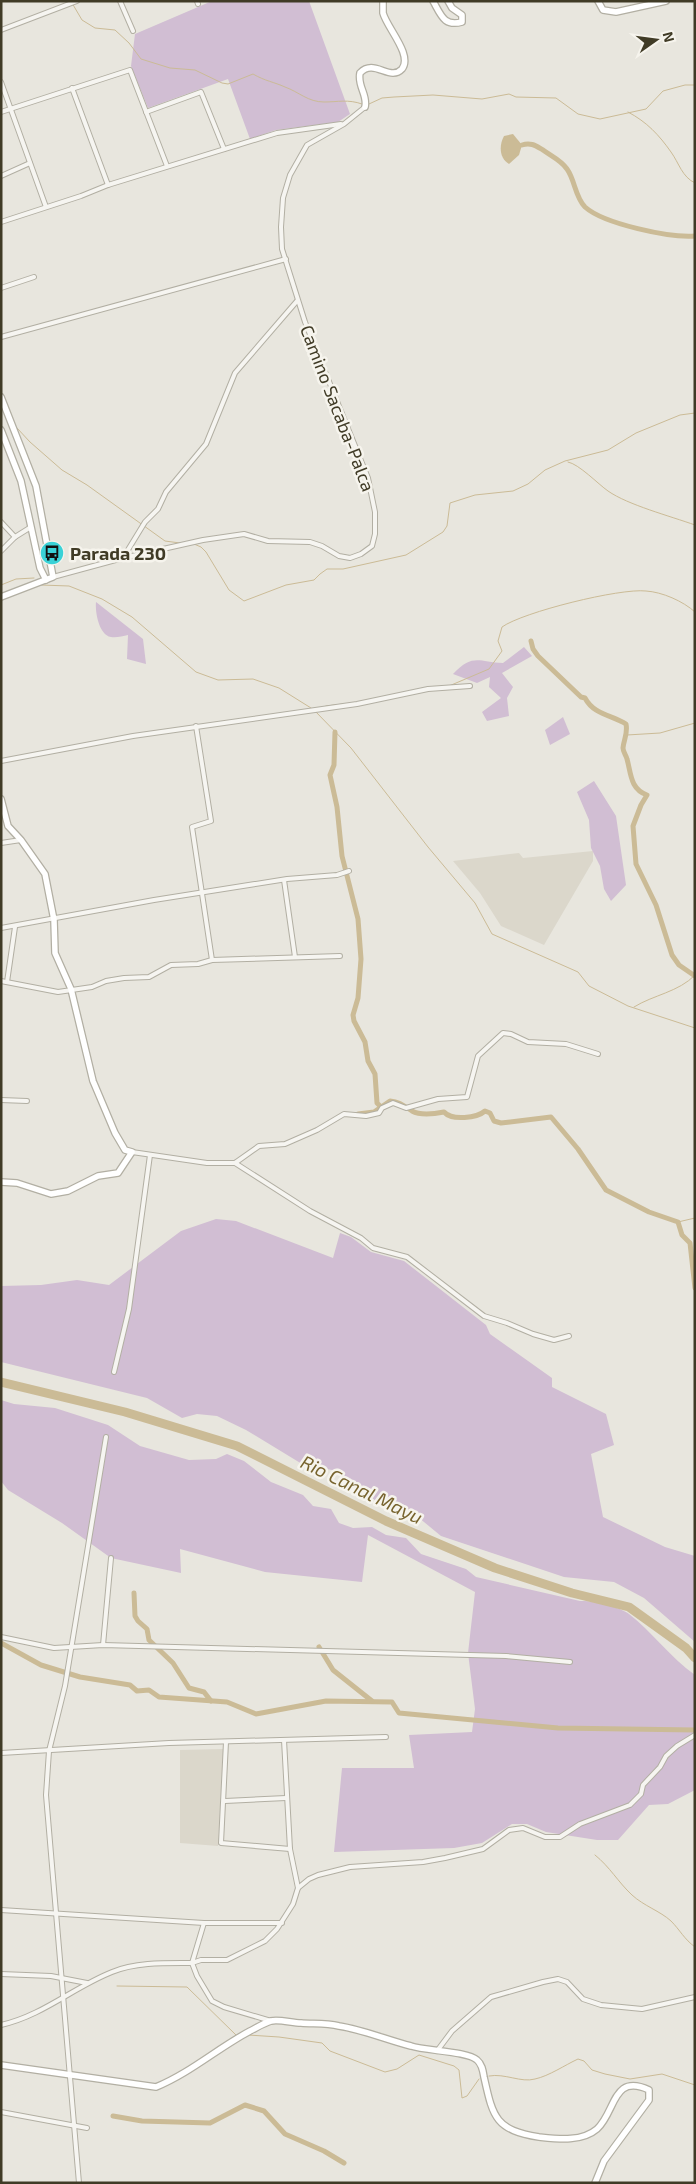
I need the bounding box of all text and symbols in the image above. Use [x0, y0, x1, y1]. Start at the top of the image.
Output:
north arrow [631, 15, 681, 65]
text: N [660, 30, 679, 44]
street label: Camino Sacaba-Palca [296, 322, 380, 494]
bus stop icon: Parada 230 [39, 540, 65, 566]
place label: Parada 230 [70, 542, 166, 564]
water label: Rio Canal Mayu [297, 1450, 427, 1529]

